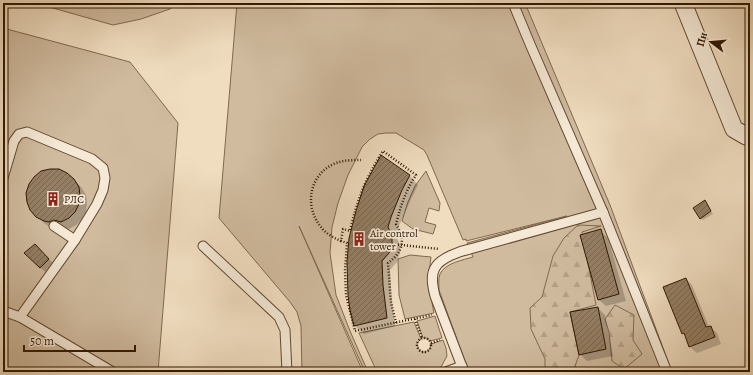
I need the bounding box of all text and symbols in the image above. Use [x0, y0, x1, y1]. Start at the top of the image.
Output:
north arrow [691, 22, 731, 62]
text: Пн [693, 30, 711, 48]
building icon: РЛС [45, 191, 61, 207]
place label: РЛС [64, 192, 84, 207]
place label: Air control tower [369, 226, 418, 254]
building icon: Air control tower [351, 231, 367, 247]
scale bar [24, 327, 135, 353]
text: 50 m [30, 333, 54, 349]

